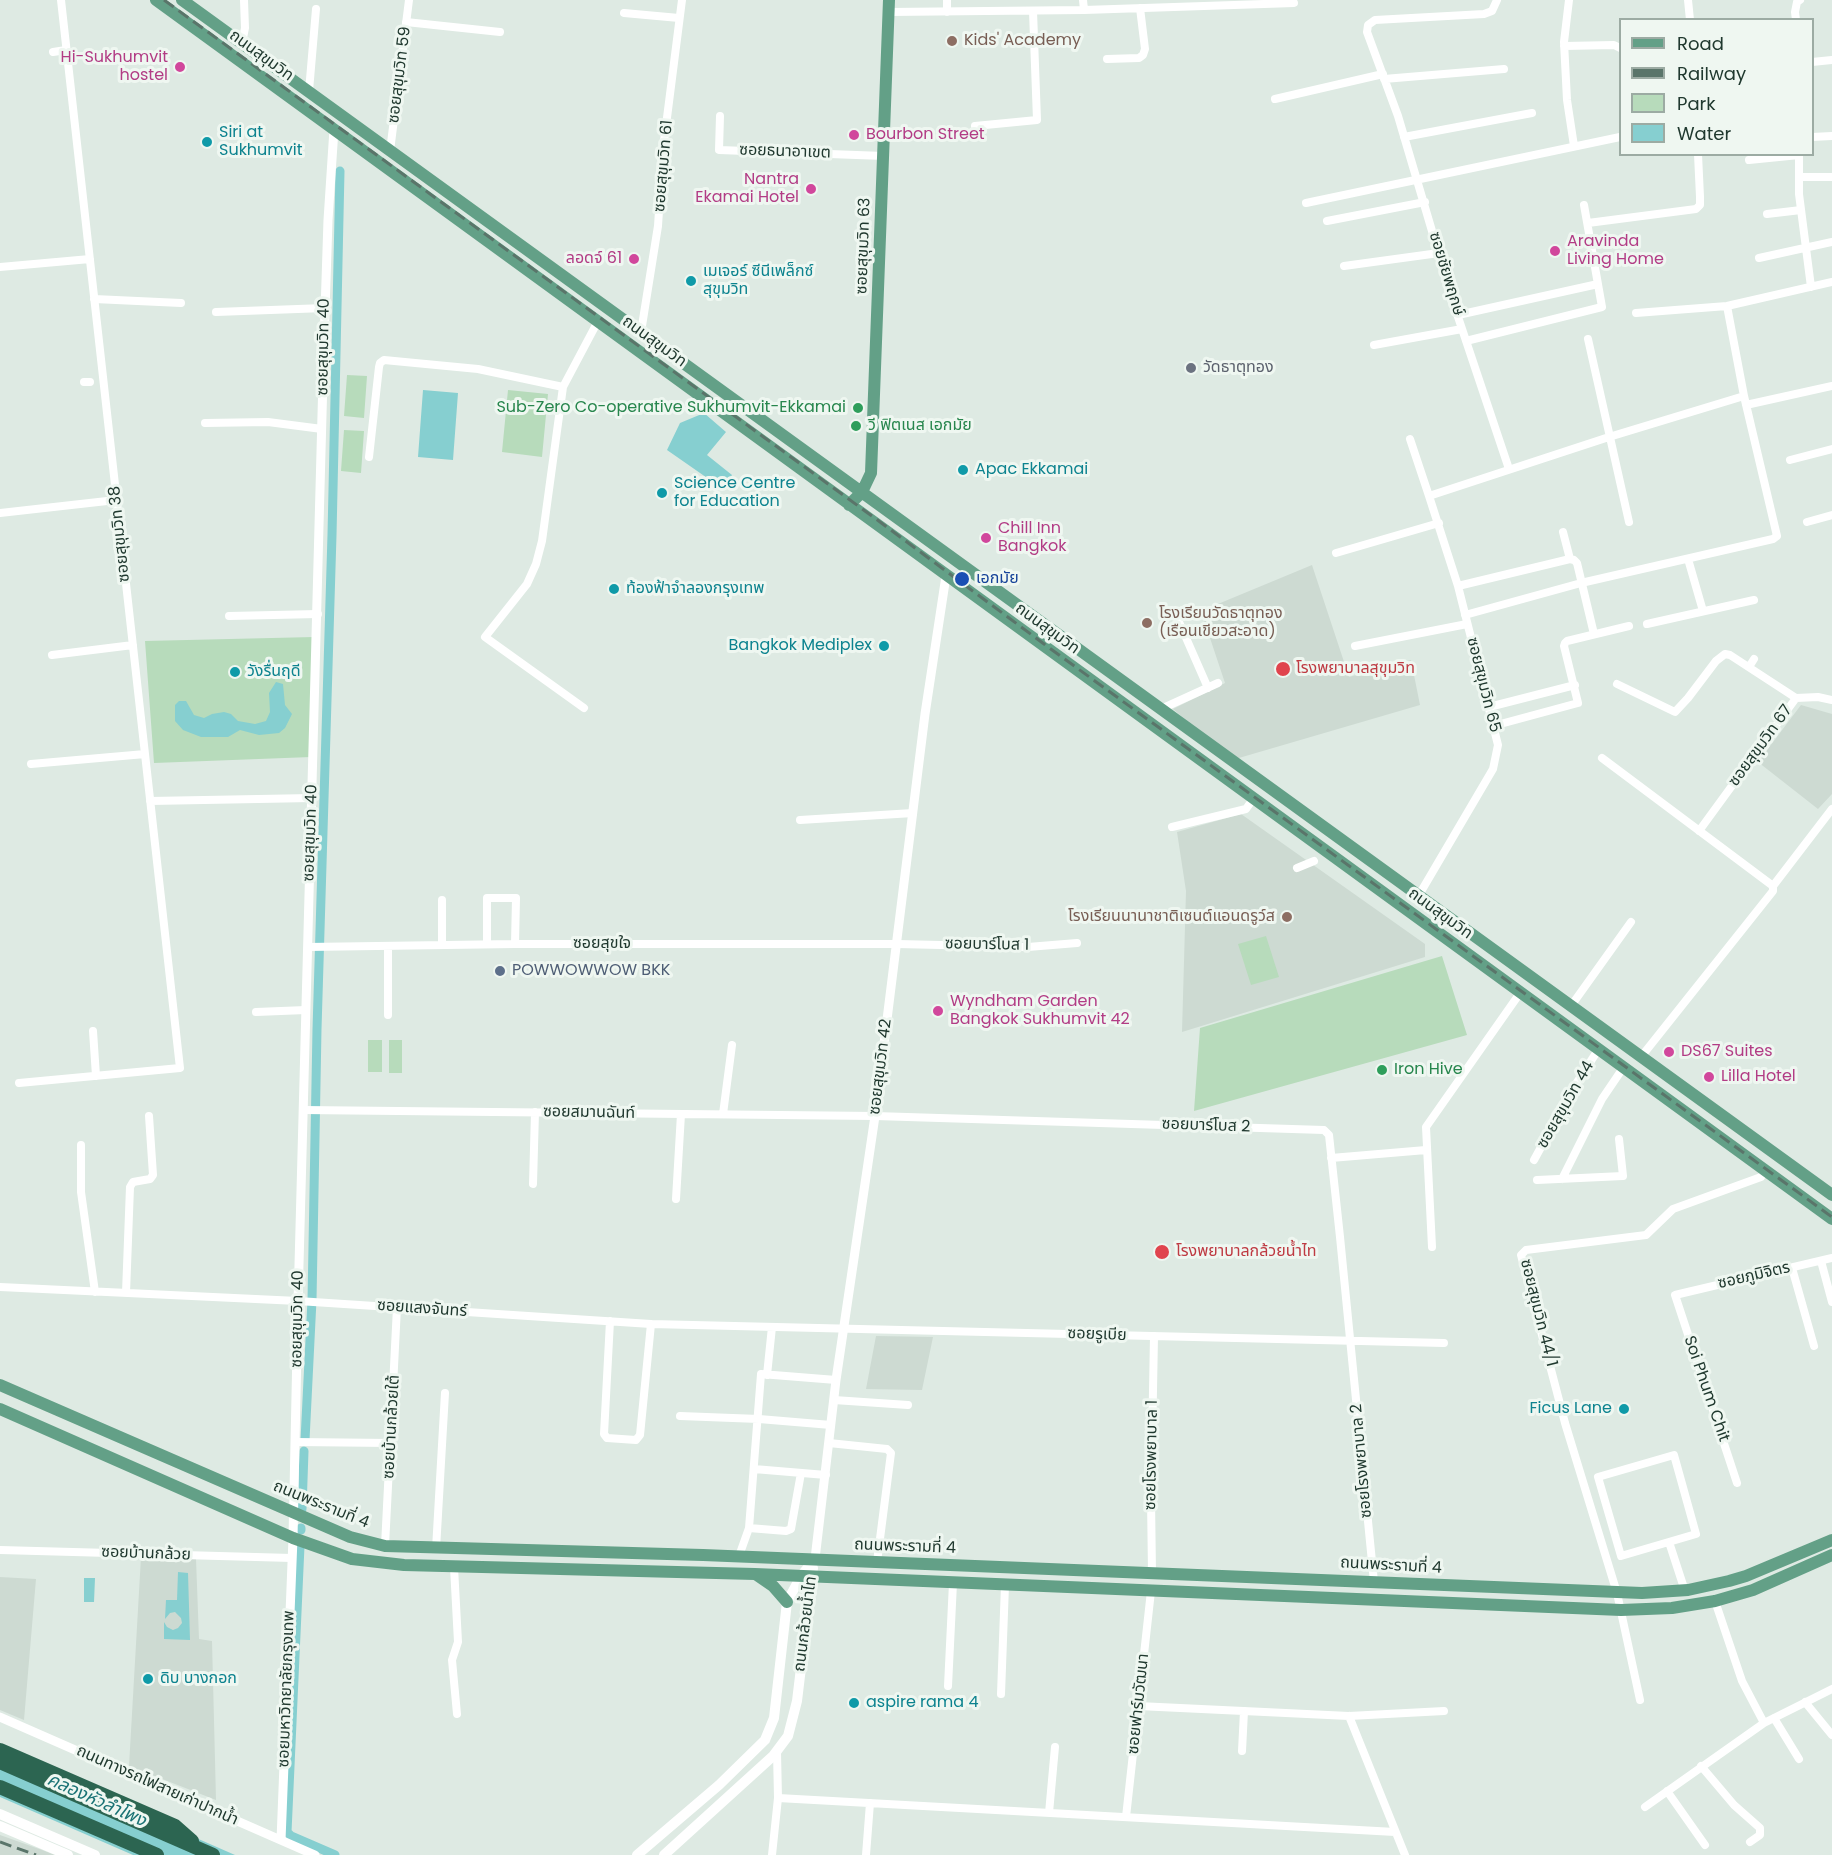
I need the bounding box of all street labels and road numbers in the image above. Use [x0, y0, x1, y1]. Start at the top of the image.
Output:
street label: ถนนสุขุมวิท [225, 26, 297, 86]
street label: ซอยสุขุมวิท 59 [385, 26, 415, 124]
street label: ซอยสุขุมวิท 61 [650, 119, 678, 213]
street label: ซอยธนาอาเขต [739, 141, 831, 163]
street label: ซอยสุขุมวิท 63 [853, 197, 875, 295]
street label: ซอยชัยพฤกษ์ [1424, 230, 1468, 318]
street label: ซอยสุขุมวิท 40 [314, 298, 334, 396]
street label: ถนนสุขุมวิท [618, 312, 690, 372]
street label: ซอยสุขุมวิท 38 [105, 485, 135, 583]
street label: ถนนสุขุมวิท [1011, 599, 1083, 659]
street label: ซอยสุขุมวิท 65 [1462, 635, 1504, 735]
street label: ซอยสุขุมวิท 67 [1725, 701, 1797, 791]
street label: ซอยสุขุมวิท 40 [300, 784, 322, 882]
street label: ถนนสุขุมวิท [1404, 884, 1476, 944]
street label: ซอยสุขใจ [573, 934, 631, 954]
street label: ซอยบาร์โบส 1 [945, 935, 1029, 955]
street label: ซอยสุขุมวิท 42 [866, 1018, 896, 1116]
street label: ซอยสุขุมวิท 44 [1533, 1058, 1599, 1152]
street label: ซอยสมานฉันท์ [543, 1103, 635, 1123]
street label: ซอยบาร์โบส 2 [1161, 1115, 1251, 1137]
street label: ซอยสุขุมวิท 44/1 [1515, 1257, 1561, 1369]
street label: ซอยภูมิจิตร [1716, 1258, 1792, 1294]
street label: ซอยสุขุมวิท 40 [288, 1270, 308, 1368]
street label: ซอยแสงจันทร์ [376, 1296, 468, 1322]
street label: ซอยรูเบีย [1067, 1324, 1127, 1346]
street label: Soi Phum Chit [1679, 1334, 1733, 1444]
street label: ซอยบ้านกล้วยใต้ [380, 1374, 404, 1480]
street label: ซอยโรงพยาบาล 1 [1141, 1400, 1163, 1510]
street label: ซอยโรงพยาบาล 2 [1347, 1403, 1377, 1519]
street label: ถนนพระรามที่ 4 [270, 1477, 372, 1533]
street label: ถนนพระรามที่ 4 [854, 1536, 956, 1558]
street label: ซอยบ้านกล้วย [101, 1543, 191, 1565]
street label: ถนนพระรามที่ 4 [1340, 1554, 1442, 1578]
street label: ถนนกล้วยน้ำไท [791, 1575, 821, 1673]
street label: ซอยมหาวิทยาลัยกรุงเทพ [275, 1610, 299, 1768]
street label: ซอยฟาร์มวัฒนา [1124, 1653, 1154, 1755]
street label: ถนนทางรถไฟสายเก่าปากน้ำ [73, 1742, 241, 1830]

